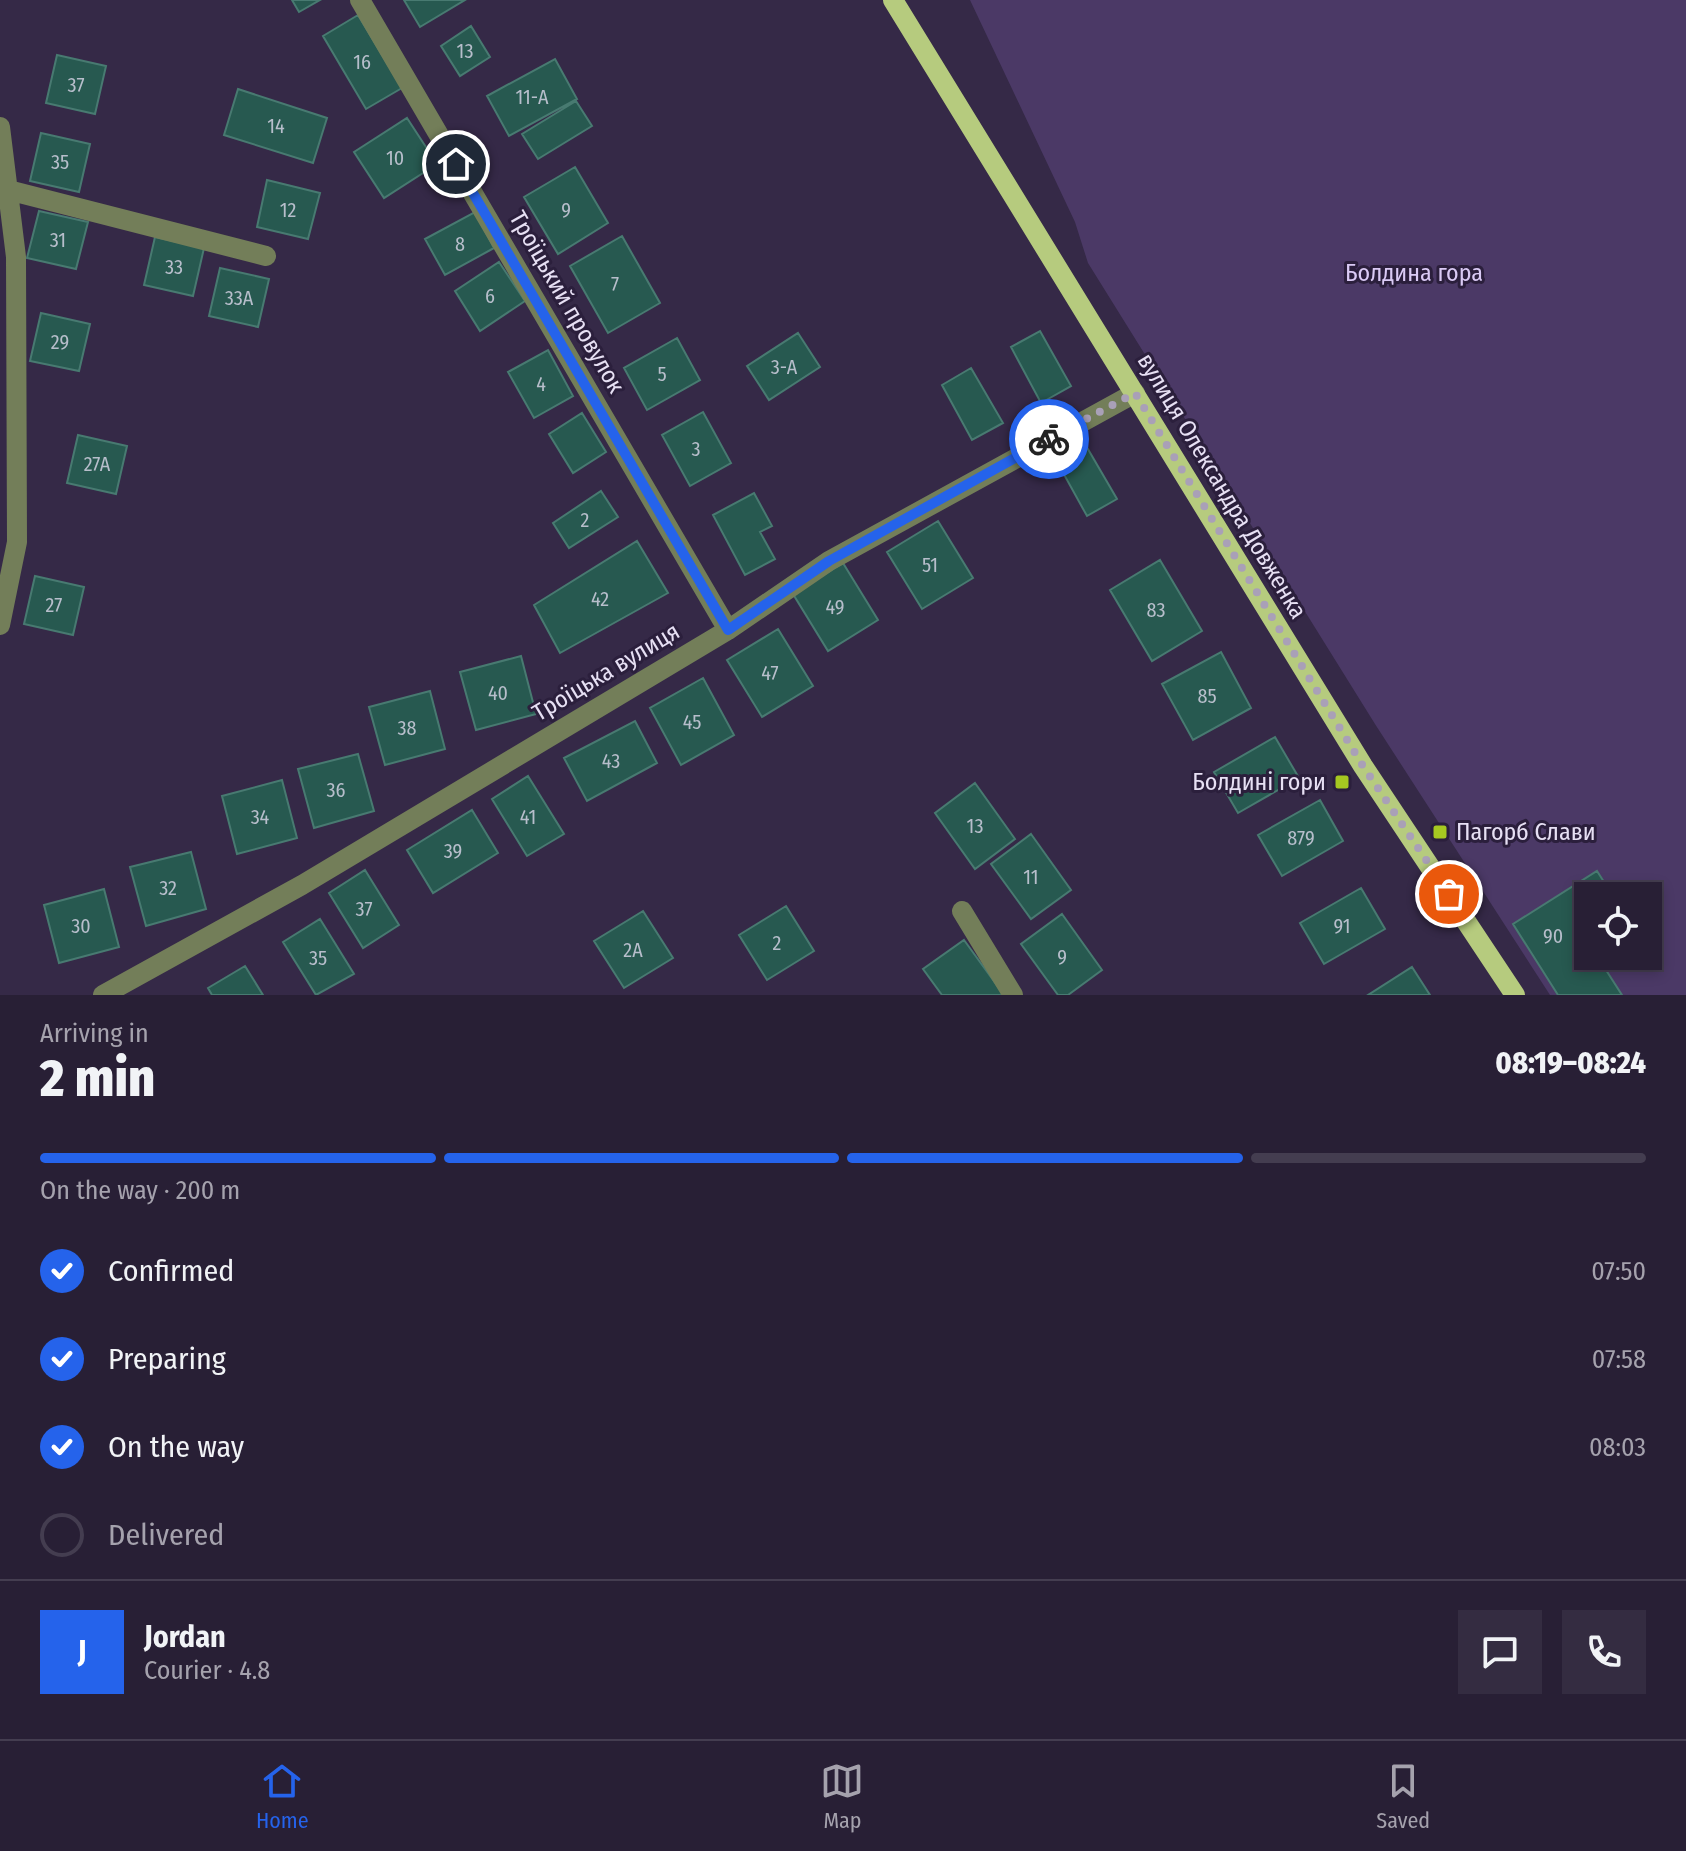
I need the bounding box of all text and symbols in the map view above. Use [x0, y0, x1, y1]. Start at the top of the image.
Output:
house number: 13 [457, 39, 473, 63]
house number: 16 [353, 50, 371, 74]
house number: 37 [67, 73, 85, 97]
house number: 11-А [515, 85, 549, 109]
house number: 14 [267, 114, 285, 138]
pin [422, 130, 490, 198]
icon: home [434, 142, 478, 186]
house number: 10 [386, 146, 404, 170]
house number: 35 [51, 150, 69, 174]
house number: 12 [280, 198, 296, 222]
house number: 9 [561, 198, 571, 222]
street label: Троїцький провулок [503, 206, 631, 399]
house number: 31 [50, 228, 66, 252]
house number: 8 [455, 232, 465, 256]
house number: 33 [165, 255, 183, 279]
park label: Болдина гора [1345, 259, 1483, 287]
house number: 7 [611, 272, 619, 296]
house number: 6 [485, 284, 495, 308]
house number: 33А [225, 286, 254, 310]
house number: 29 [51, 330, 69, 354]
street label: вулиця Олександра Довженка [1132, 348, 1312, 624]
house number: 3-А [771, 355, 798, 379]
house number: 5 [657, 362, 667, 386]
house number: 4 [536, 372, 546, 396]
courier [1009, 399, 1089, 479]
icon: bike [1027, 417, 1071, 461]
house number: 3 [691, 437, 701, 461]
house number: 27А [84, 452, 111, 476]
house number: 2 [581, 508, 590, 532]
house number: 51 [922, 553, 938, 577]
house number: 42 [591, 587, 609, 611]
house number: 27 [46, 593, 62, 617]
house number: 49 [825, 595, 845, 619]
house number: 83 [1146, 598, 1166, 622]
street label: Троїцька вулиця [527, 617, 685, 727]
house number: 47 [761, 661, 779, 685]
house number: 40 [488, 681, 508, 705]
house number: 85 [1197, 684, 1217, 708]
house number: 45 [683, 710, 701, 734]
house number: 38 [397, 716, 417, 740]
house number: 43 [602, 749, 620, 773]
place label: Болдині гори [1192, 768, 1326, 796]
marker: Болдині гори [1333, 773, 1351, 791]
house number: 36 [327, 778, 346, 802]
house number: 34 [251, 805, 270, 829]
house number: 41 [520, 805, 536, 829]
house number: 13 [967, 814, 983, 838]
place label: Пагорб Слави [1456, 818, 1596, 846]
marker: Пагорб Слави [1431, 823, 1449, 841]
house number: 879 [1287, 826, 1315, 850]
house number: 39 [444, 839, 462, 863]
pin [1415, 860, 1483, 928]
house number: 11 [1023, 865, 1039, 889]
icon: bag [1427, 872, 1471, 916]
house number: 32 [159, 876, 177, 900]
map controls [1574, 882, 1662, 970]
button: locate [1574, 882, 1662, 970]
house number: 37 [355, 897, 373, 921]
house number: 30 [71, 914, 91, 938]
house number: 91 [1333, 914, 1351, 938]
house number: 90 [1543, 924, 1563, 948]
house number: 2 [773, 931, 782, 955]
house number: 2А [623, 938, 643, 962]
house number: 9 [1057, 945, 1067, 969]
house number: 35 [309, 946, 327, 970]
text: Arriving in [40, 1018, 149, 1049]
text: 08:19–08:24 [1495, 1045, 1646, 1081]
text: 2 min [40, 1047, 155, 1110]
text: On the way · 200 m [40, 1175, 240, 1206]
icon: check [40, 1249, 84, 1293]
text: Confirmed [108, 1253, 234, 1289]
text: 07:50 [1591, 1256, 1646, 1287]
icon: check [40, 1337, 84, 1381]
text: Preparing [108, 1341, 226, 1377]
text: 07:58 [1592, 1344, 1646, 1375]
icon: check [40, 1425, 84, 1469]
text: On the way [108, 1429, 244, 1465]
text: 08:03 [1589, 1432, 1646, 1463]
text: Delivered [108, 1517, 224, 1553]
button: chat [1458, 1610, 1542, 1694]
button: phone [1562, 1610, 1646, 1694]
text: Jordan [144, 1619, 226, 1655]
text: J [78, 1634, 86, 1670]
text: Courier · 4.8 [144, 1655, 270, 1686]
tab: Home [256, 1759, 309, 1834]
tab: Map [820, 1759, 864, 1834]
tab: Saved [1376, 1759, 1430, 1834]

